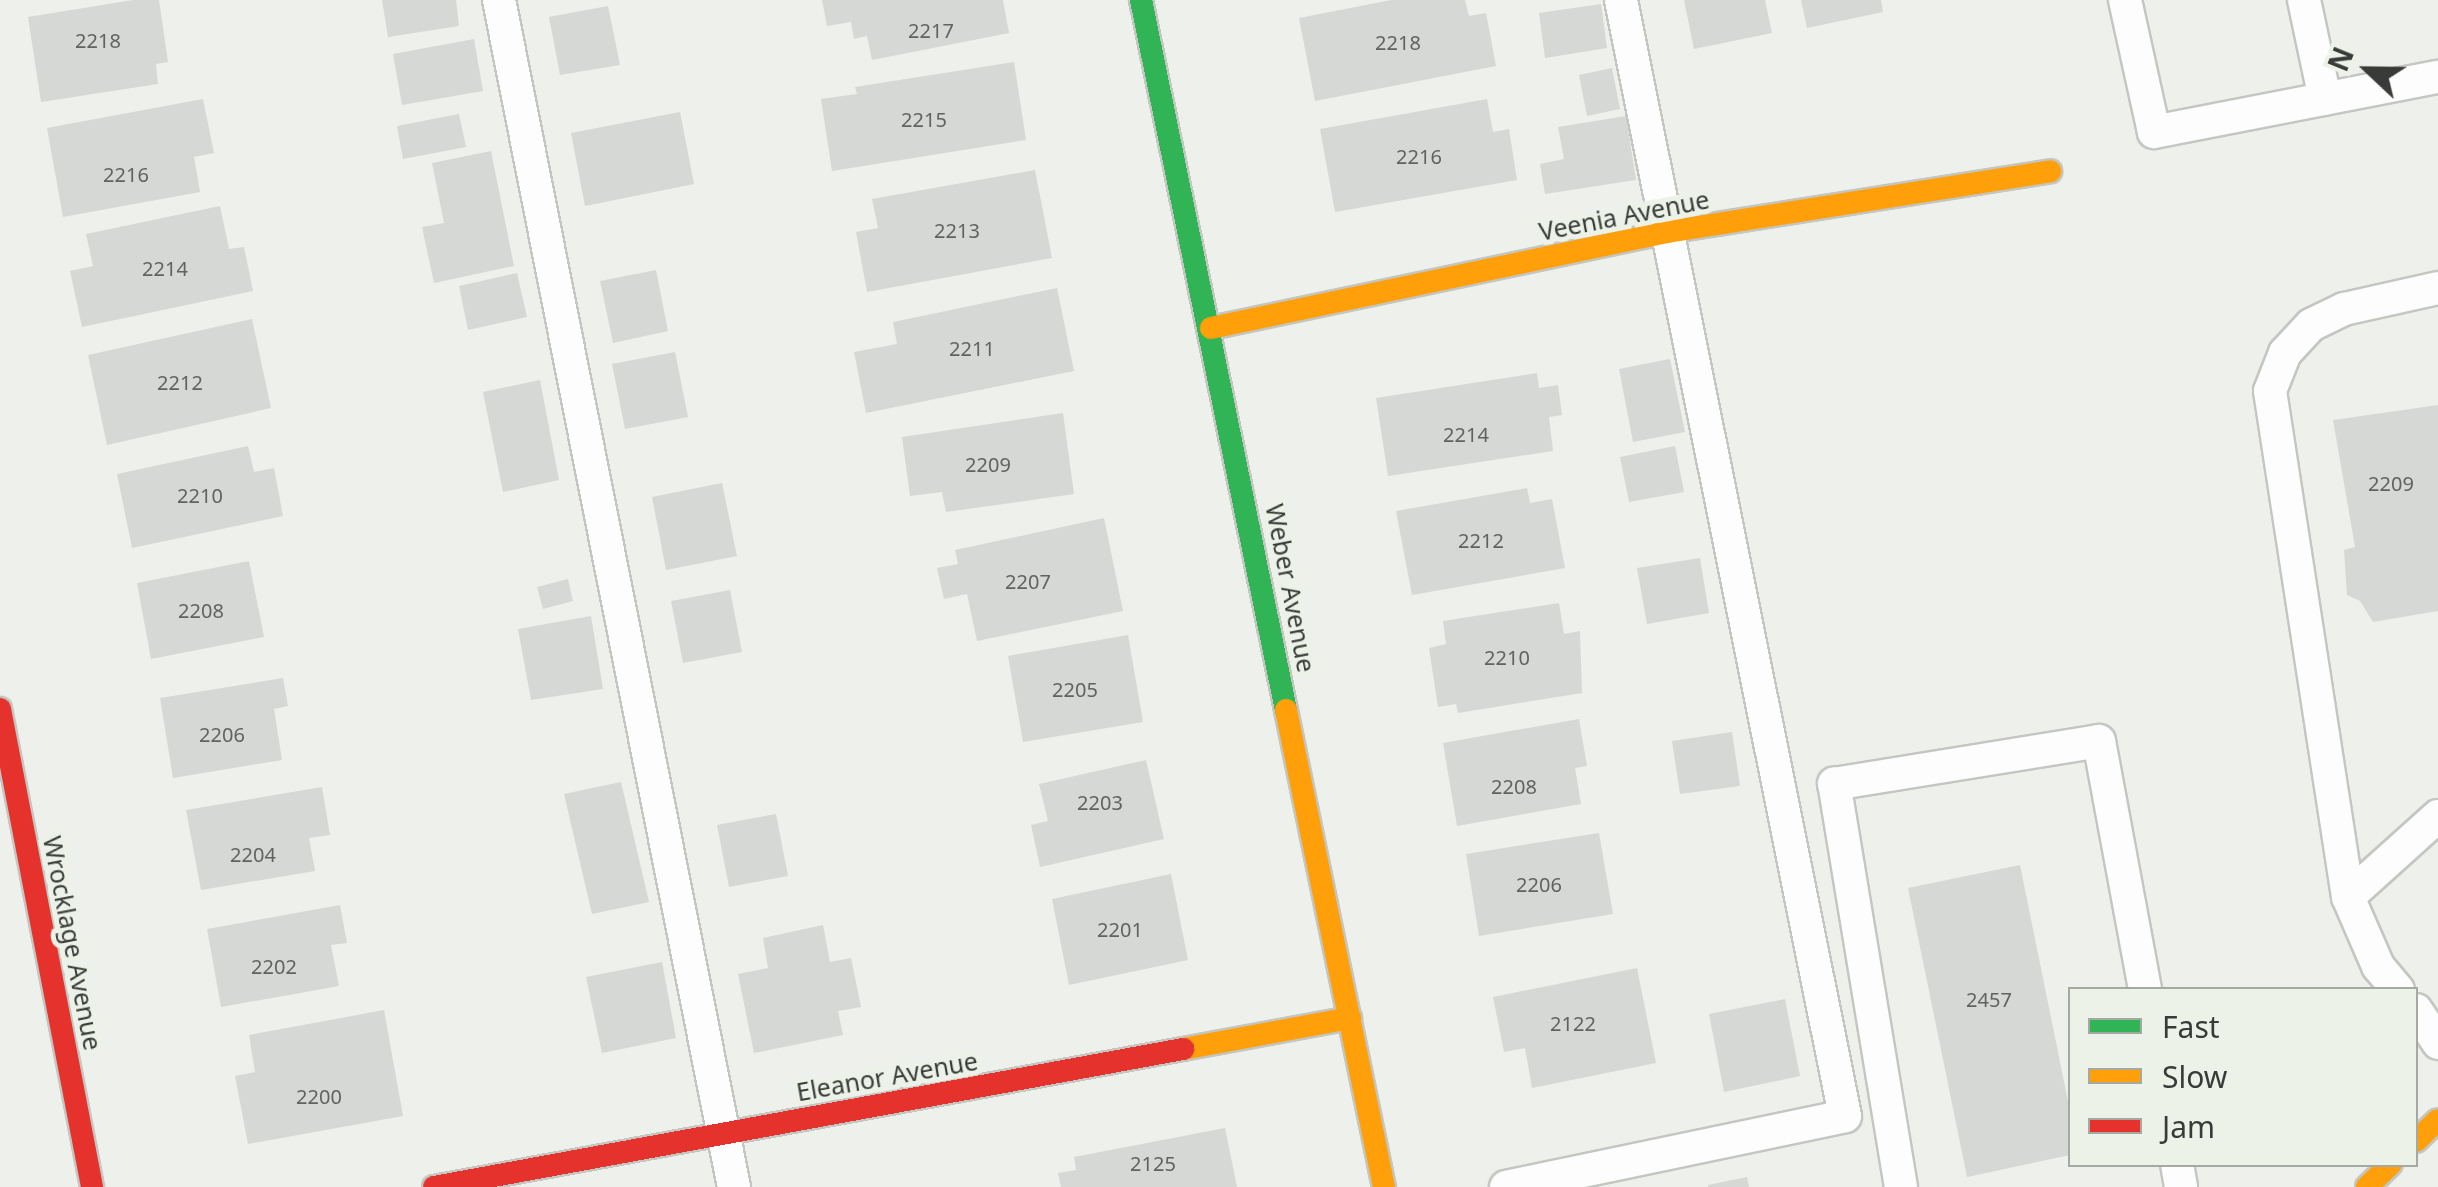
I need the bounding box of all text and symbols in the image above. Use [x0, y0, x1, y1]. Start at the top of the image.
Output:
house number: 2217 [908, 18, 954, 42]
north arrow [2318, 20, 2418, 120]
house number: 2218 [75, 28, 121, 52]
house number: 2218 [1375, 30, 1421, 54]
text: N [2318, 41, 2362, 76]
house number: 2215 [901, 107, 947, 131]
house number: 2216 [1396, 144, 1442, 168]
house number: 2216 [103, 162, 149, 186]
street label: Veenia Avenue [1536, 184, 1712, 246]
house number: 2213 [934, 218, 980, 242]
house number: 2214 [142, 256, 188, 280]
house number: 2211 [949, 336, 995, 360]
house number: 2212 [157, 370, 203, 394]
house number: 2214 [1443, 422, 1489, 446]
house number: 2209 [965, 452, 1011, 476]
house number: 2209 [2368, 471, 2414, 495]
house number: 2210 [177, 483, 223, 507]
street label: Weber Avenue [1260, 501, 1322, 675]
house number: 2212 [1458, 528, 1504, 552]
house number: 2207 [1005, 569, 1051, 593]
house number: 2208 [178, 598, 224, 622]
house number: 2210 [1484, 645, 1530, 669]
house number: 2205 [1052, 677, 1098, 701]
house number: 2206 [199, 722, 245, 746]
house number: 2208 [1491, 774, 1537, 798]
house number: 2203 [1077, 790, 1123, 814]
street label: Wrocklage Avenue [38, 833, 108, 1053]
house number: 2204 [230, 842, 276, 866]
house number: 2206 [1516, 872, 1562, 896]
house number: 2201 [1097, 917, 1143, 941]
house number: 2202 [251, 954, 297, 978]
house number: 2457 [1966, 987, 2012, 1011]
legend [2068, 987, 2418, 1167]
text: Fast [2162, 1006, 2220, 1047]
house number: 2122 [1550, 1011, 1596, 1035]
street label: Eleanor Avenue [794, 1045, 980, 1107]
text: Slow [2162, 1056, 2227, 1097]
house number: 2200 [296, 1084, 342, 1108]
text: Jam [2162, 1106, 2215, 1147]
house number: 2125 [1130, 1151, 1176, 1175]

